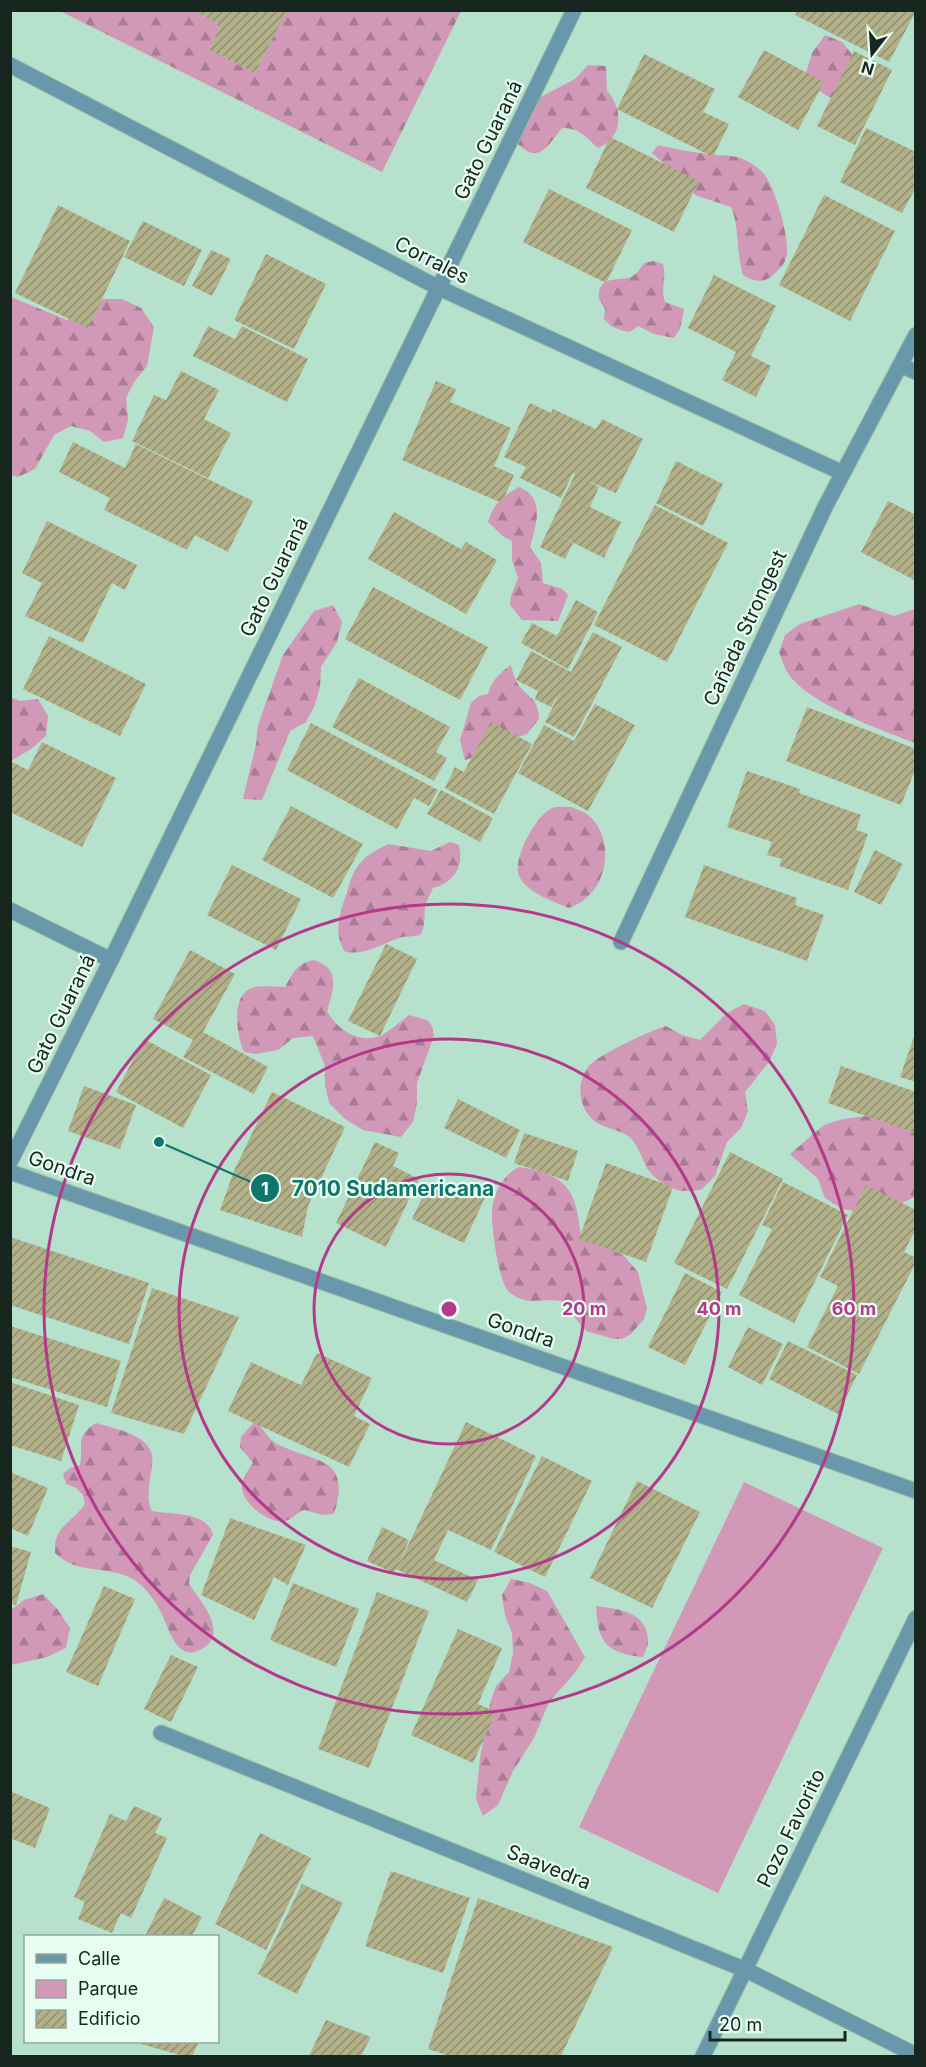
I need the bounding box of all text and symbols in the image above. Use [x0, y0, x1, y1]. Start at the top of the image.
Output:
north arrow [842, 24, 902, 84]
text: N [859, 57, 876, 80]
street label: Gato Guaraná [449, 76, 527, 204]
street label: Corrales [391, 231, 473, 289]
street label: Gato Guaraná [235, 513, 313, 641]
street label: Cañada Strongest [698, 546, 792, 710]
street label: Gato Guaraná [22, 950, 100, 1078]
street label: Gondra [25, 1145, 99, 1191]
callout: 7010 Sudamericana [250, 1169, 506, 1208]
text: 7010 Sudamericana [292, 1176, 494, 1201]
text: 1 [261, 1178, 269, 1199]
text: 20 m [562, 1298, 606, 1319]
text: 40 m [697, 1298, 742, 1319]
text: 60 m [832, 1298, 876, 1319]
centre of rings [439, 1299, 459, 1319]
street label: Gondra [484, 1307, 558, 1353]
street label: Pozo Favorito [752, 1765, 830, 1891]
street label: Saavedra [503, 1839, 595, 1895]
legend [24, 1935, 219, 2043]
text: Calle [78, 1948, 120, 1969]
text: Parque [78, 1978, 138, 1999]
scale bar [710, 2004, 845, 2042]
text: Edificio [78, 2008, 141, 2029]
text: 20 m [719, 2014, 762, 2035]

